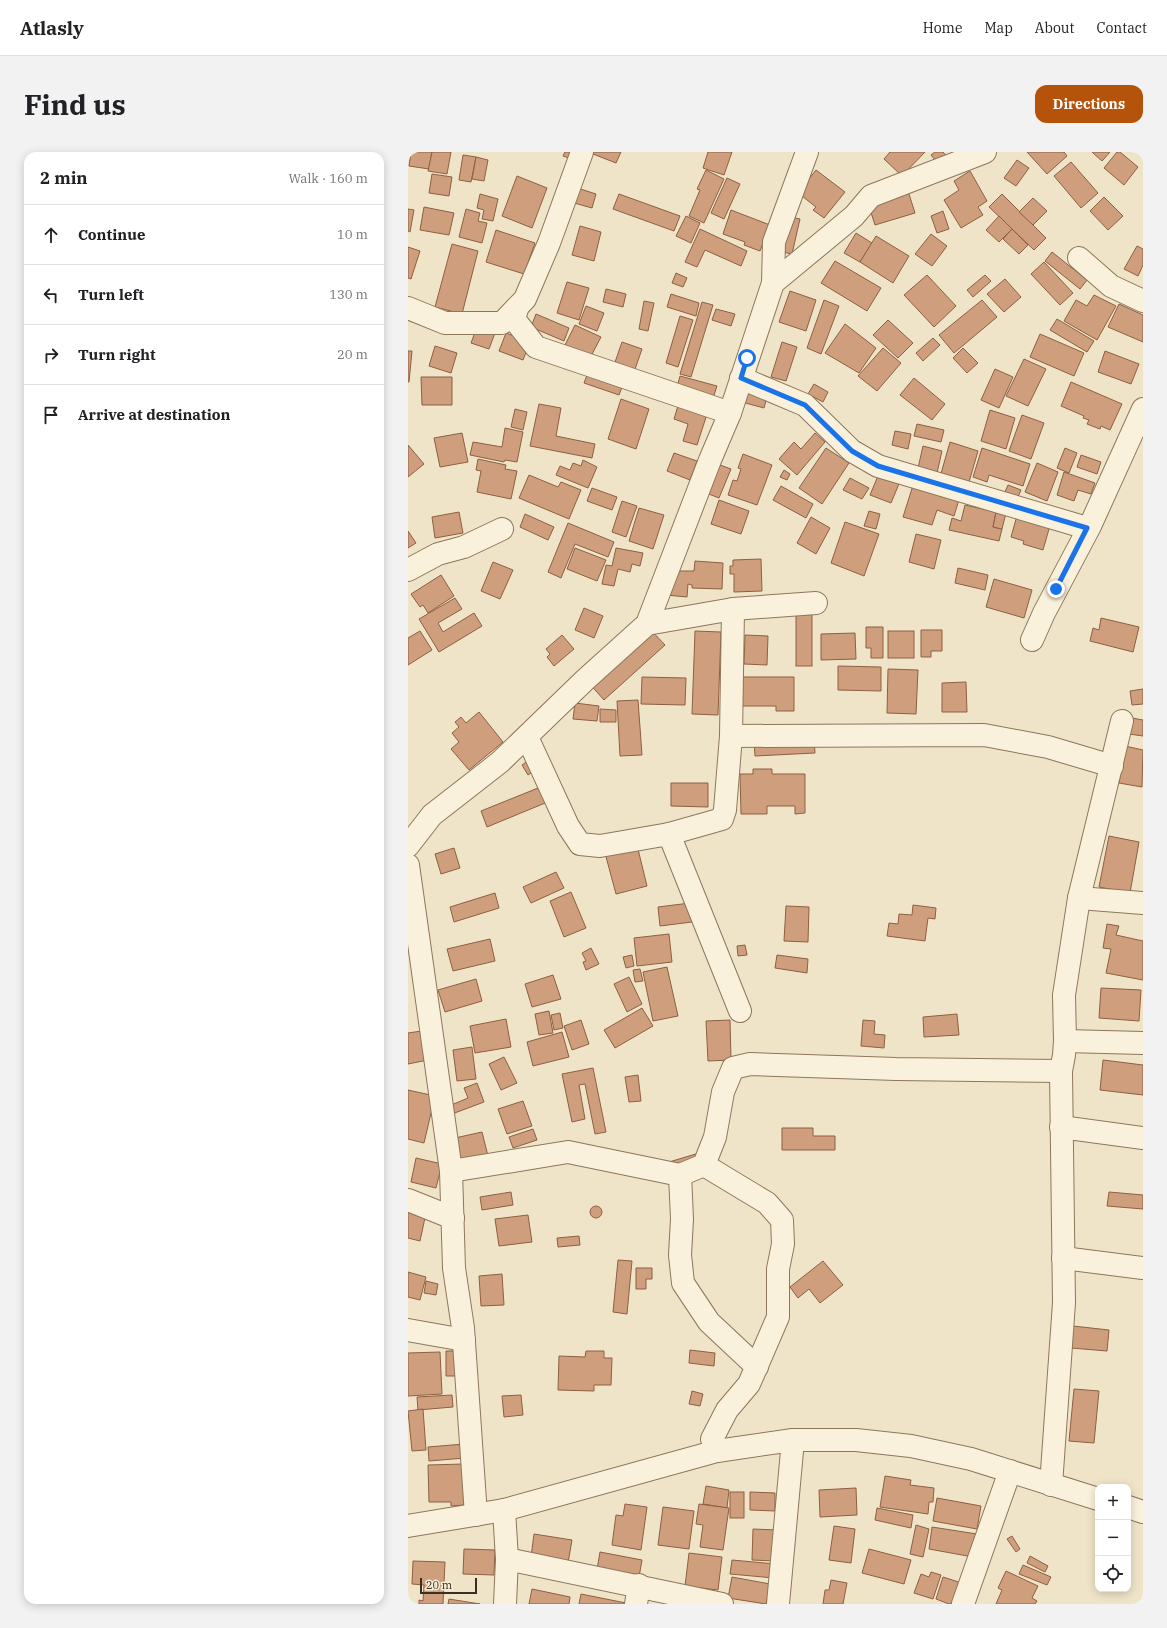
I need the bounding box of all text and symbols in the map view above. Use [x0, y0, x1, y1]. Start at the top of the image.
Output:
text: Atlasly [20, 16, 84, 40]
text: Home [923, 19, 962, 37]
text: Map [984, 19, 1013, 37]
text: About [1035, 19, 1074, 37]
text: Contact [1096, 19, 1147, 37]
button: Directions [1035, 85, 1143, 123]
text: Find us [24, 86, 126, 123]
text: 2 min [40, 167, 88, 189]
text: Walk · 160 m [289, 170, 368, 187]
icon: ahead [40, 224, 62, 246]
text: Continue [78, 225, 145, 244]
text: 10 m [337, 226, 368, 243]
icon: left [40, 284, 62, 306]
text: Turn left [78, 285, 144, 304]
text: 130 m [329, 286, 368, 303]
icon: right [40, 344, 62, 366]
text: Turn right [78, 345, 156, 364]
text: 20 m [337, 346, 368, 363]
route start [738, 349, 756, 367]
icon: arrive [40, 404, 62, 426]
text: Arrive at destination [78, 405, 230, 424]
route end [1047, 580, 1065, 598]
map controls [1095, 1484, 1131, 1592]
button: + [1095, 1484, 1131, 1520]
button: − [1095, 1520, 1131, 1556]
button: locate [1095, 1556, 1131, 1592]
scale bar [420, 1576, 477, 1595]
text: 20 m [426, 1578, 452, 1592]

